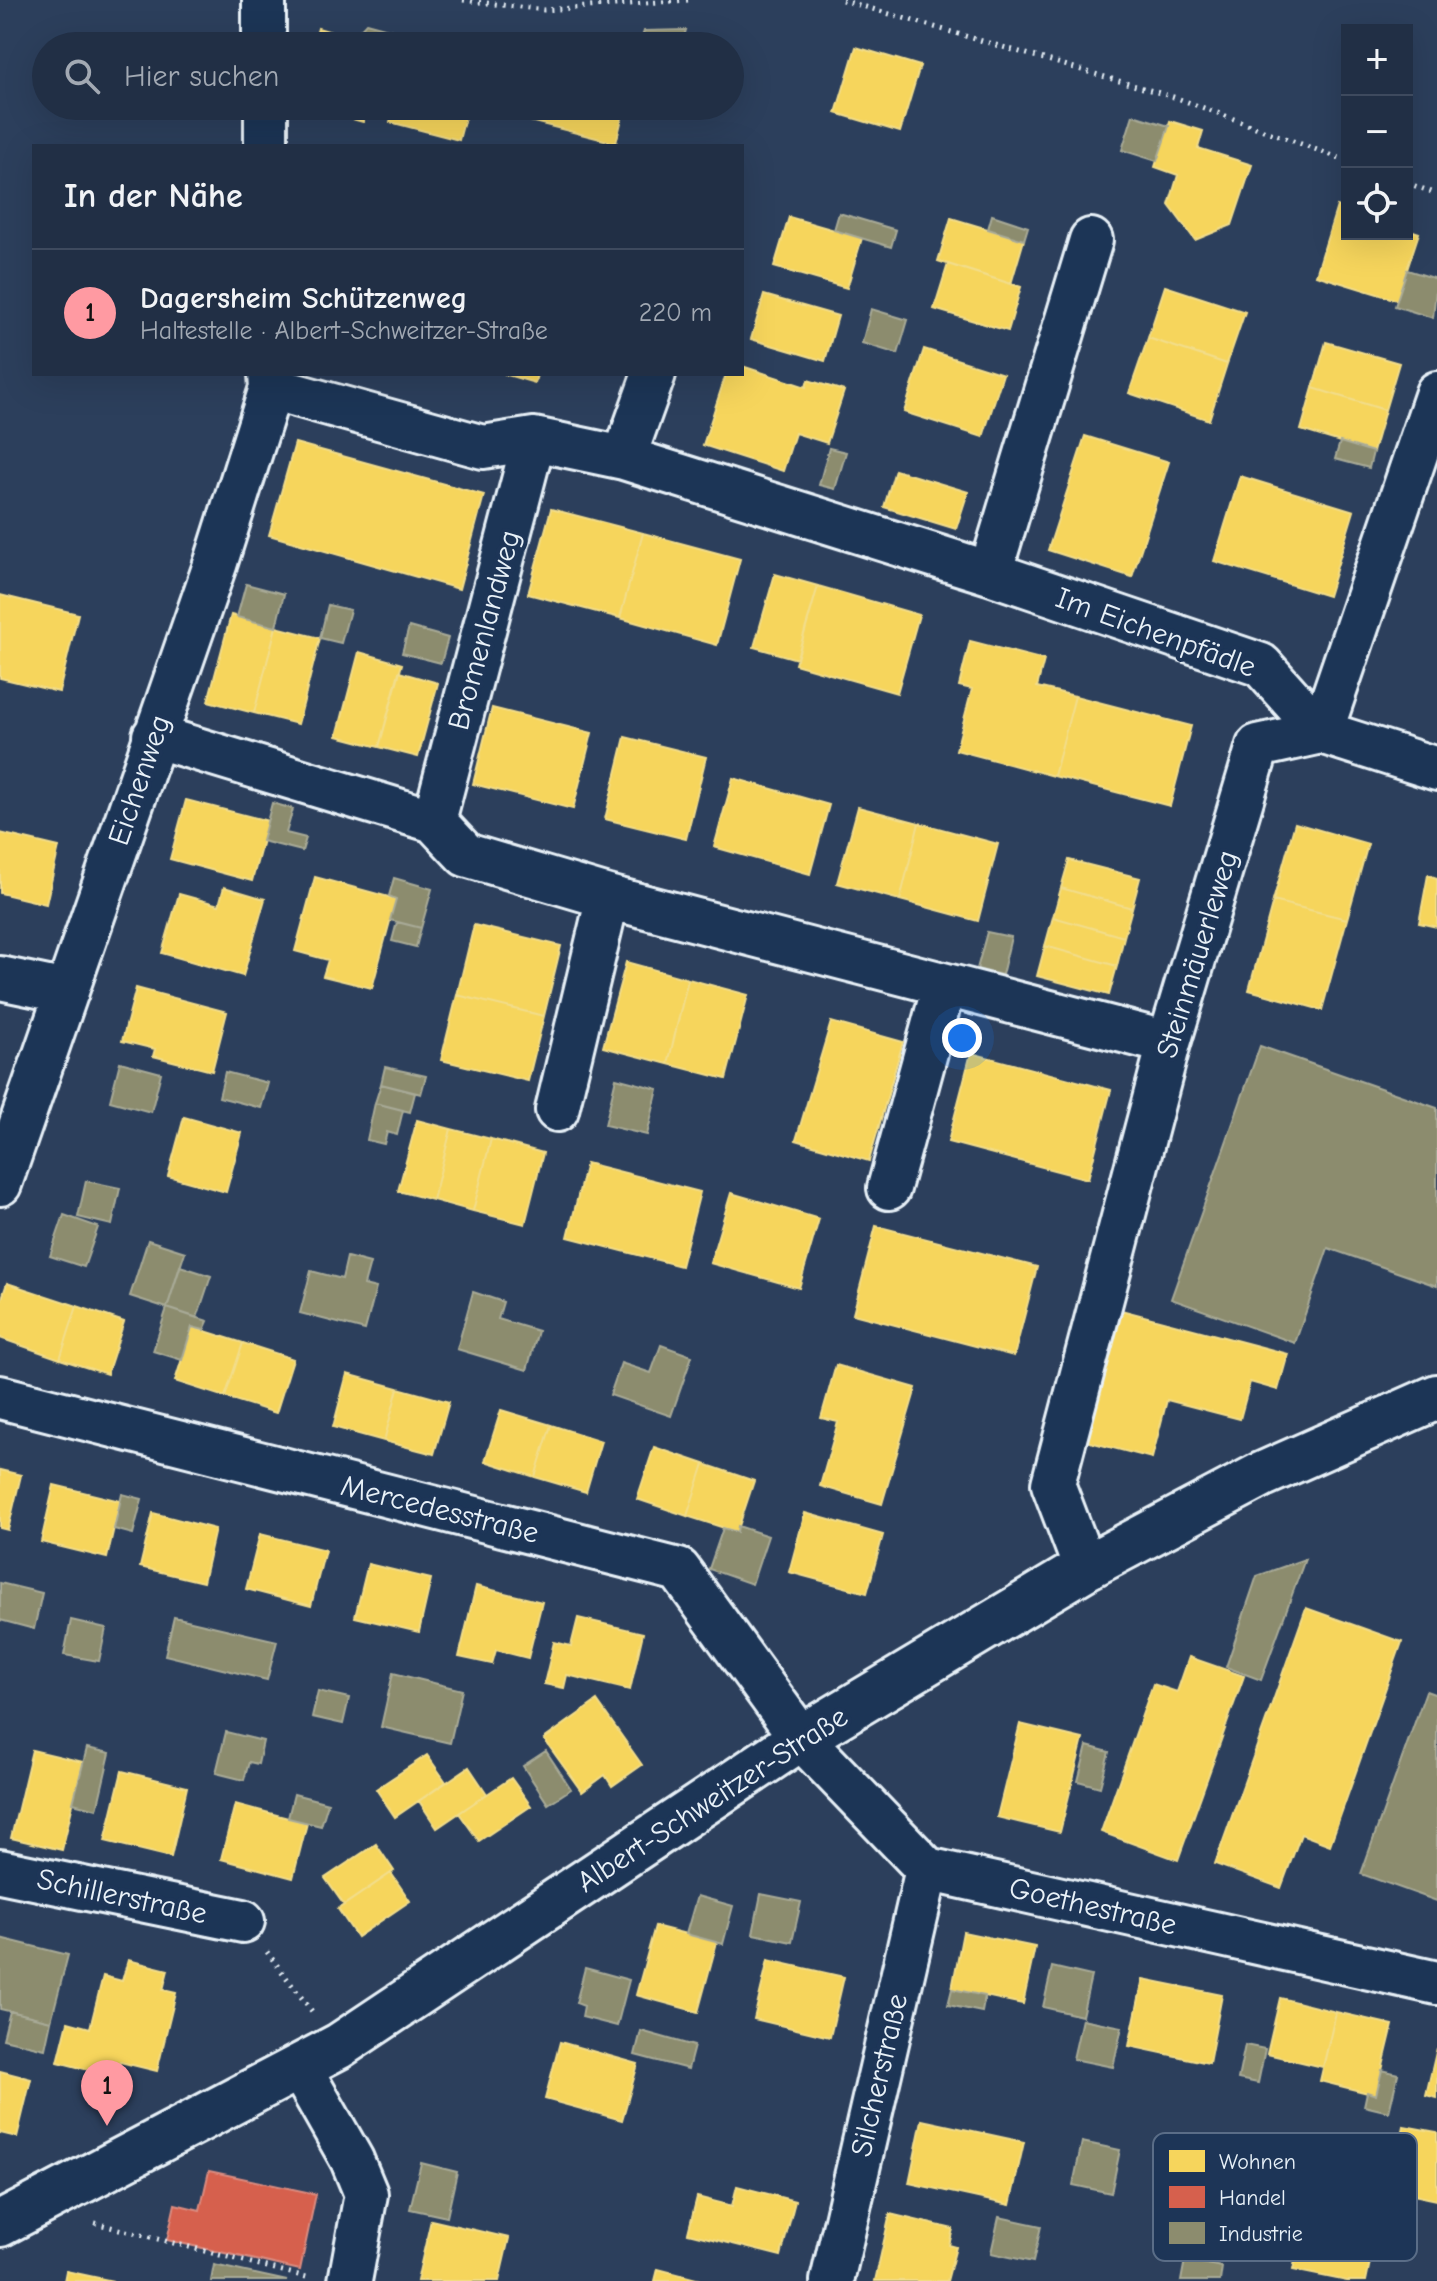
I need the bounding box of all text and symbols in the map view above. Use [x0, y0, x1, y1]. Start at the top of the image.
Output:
map controls [1341, 24, 1413, 240]
button: + [1341, 24, 1413, 96]
search box [32, 32, 744, 120]
icon: search [60, 54, 104, 98]
text: Hier suchen [124, 59, 279, 94]
button: − [1341, 96, 1413, 168]
button: locate [1341, 168, 1413, 240]
text: In der Nähe [64, 176, 243, 216]
text: Dagersheim Schützenweg [140, 281, 467, 316]
text: 1 [85, 298, 95, 328]
text: 220 m [639, 298, 712, 328]
text: Haltestelle · Albert-Schweitzer-Straße [140, 316, 548, 346]
street label: Bromenlandweg [441, 527, 528, 734]
street label: Im Eichenpfädle [1051, 580, 1261, 685]
street label: Eichenweg [101, 710, 178, 850]
street label: Steinmäuerleweg [1149, 846, 1246, 1062]
your location [942, 1018, 982, 1058]
street label: Mercedesstraße [337, 1468, 542, 1551]
street label: Albert-Schweitzer-Straße [570, 1699, 854, 1900]
street label: Schillerstraße [34, 1861, 210, 1932]
street label: Goethestraße [1006, 1870, 1180, 1943]
street label: Silcherstraße [844, 1990, 915, 2160]
pin: 1 [81, 2060, 133, 2126]
legend [1153, 2133, 1417, 2261]
text: Wohnen [1219, 2149, 1296, 2175]
text: Handel [1219, 2185, 1286, 2211]
text: Industrie [1219, 2221, 1303, 2247]

